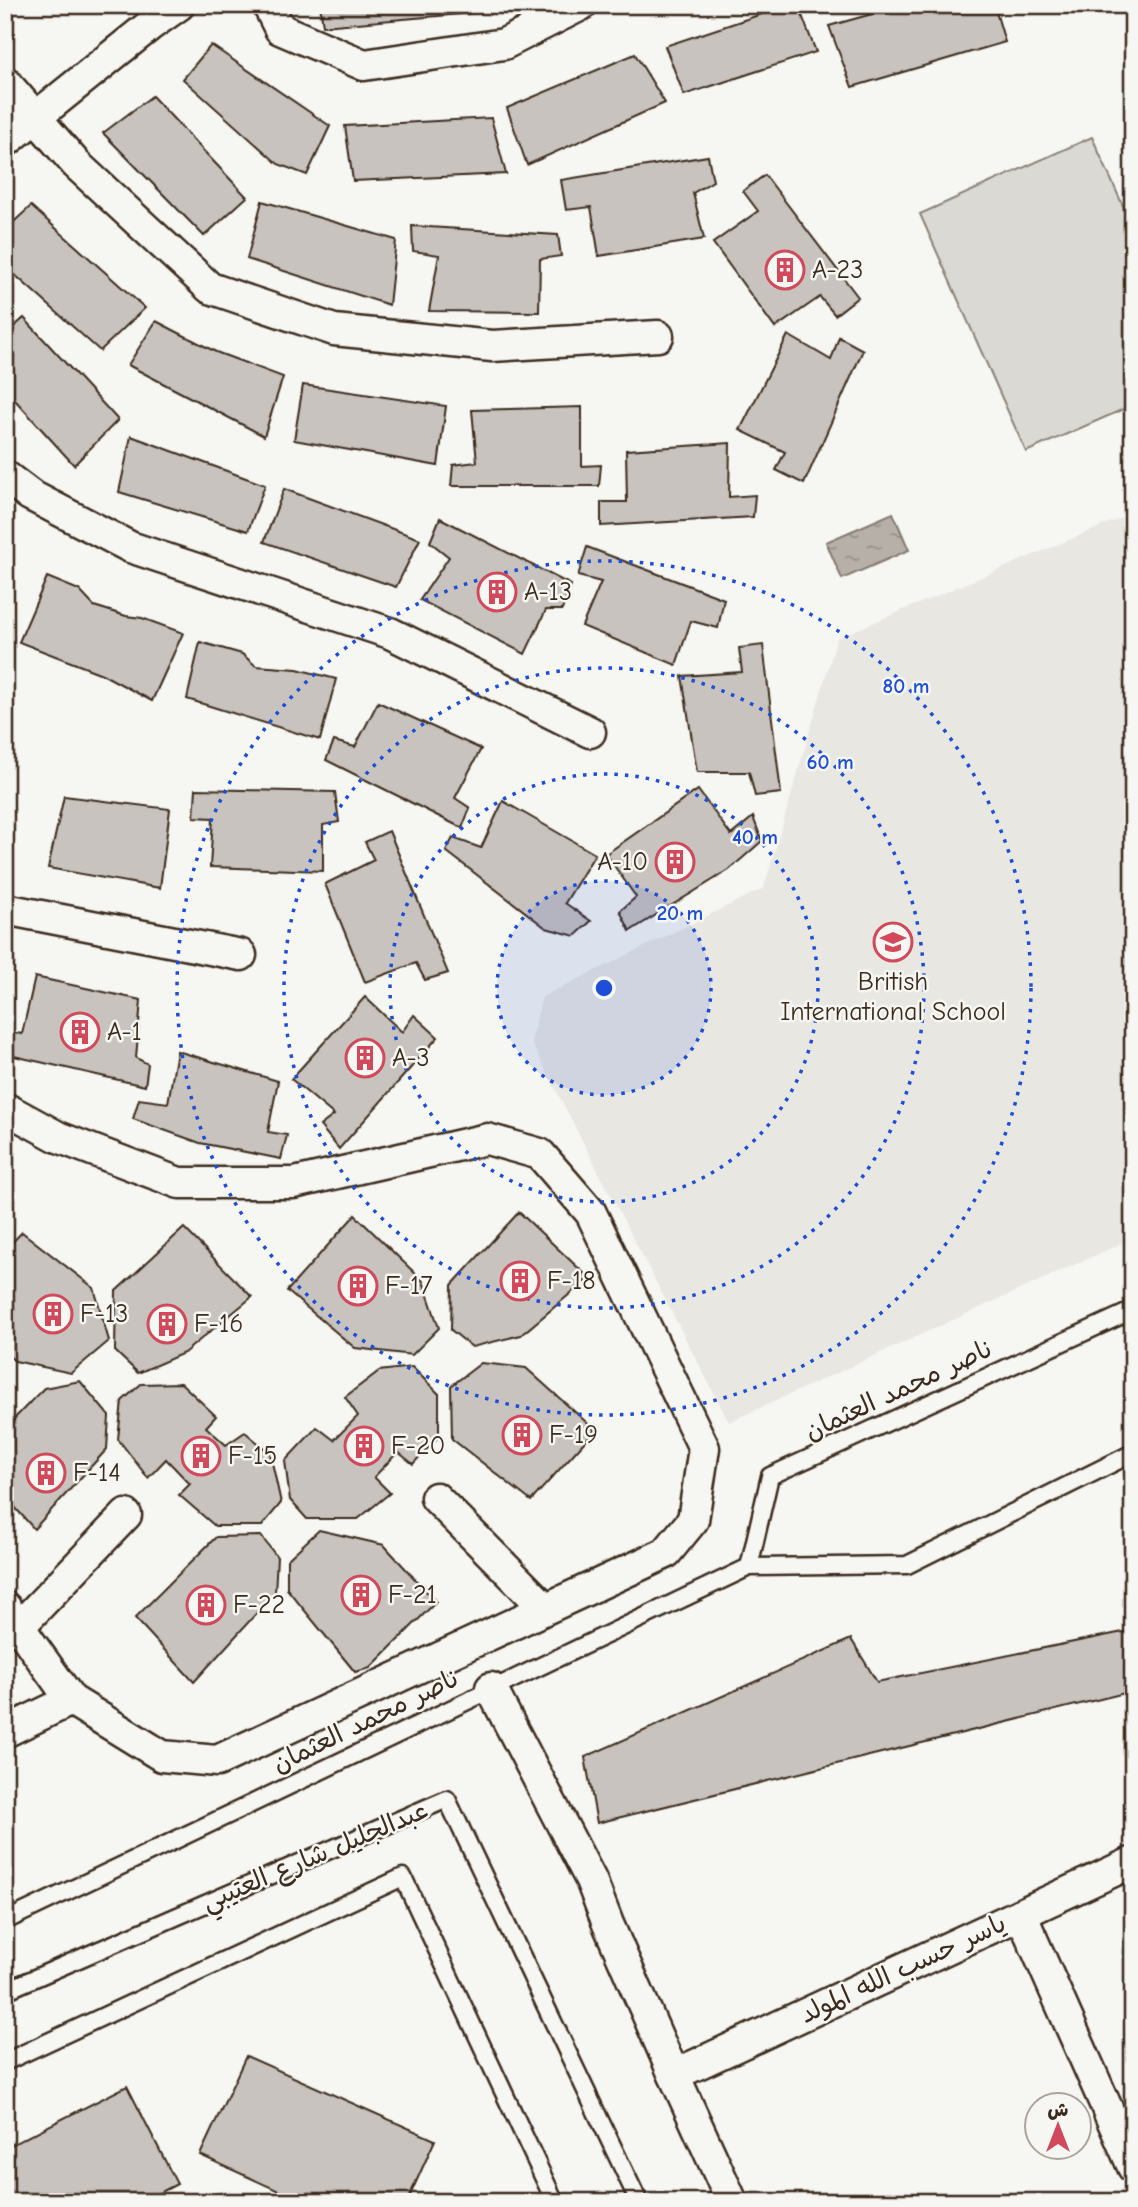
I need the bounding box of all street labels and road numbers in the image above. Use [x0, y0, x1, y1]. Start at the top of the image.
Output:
street label: ناصر محمد العثمان [800, 1333, 998, 1447]
street label: ناصر محمد العثمان [268, 1663, 464, 1779]
street label: عبدالجليل شارع العتيبي [197, 1795, 435, 1924]
street label: ياسر حسب الله المولد [795, 1908, 1011, 2030]

